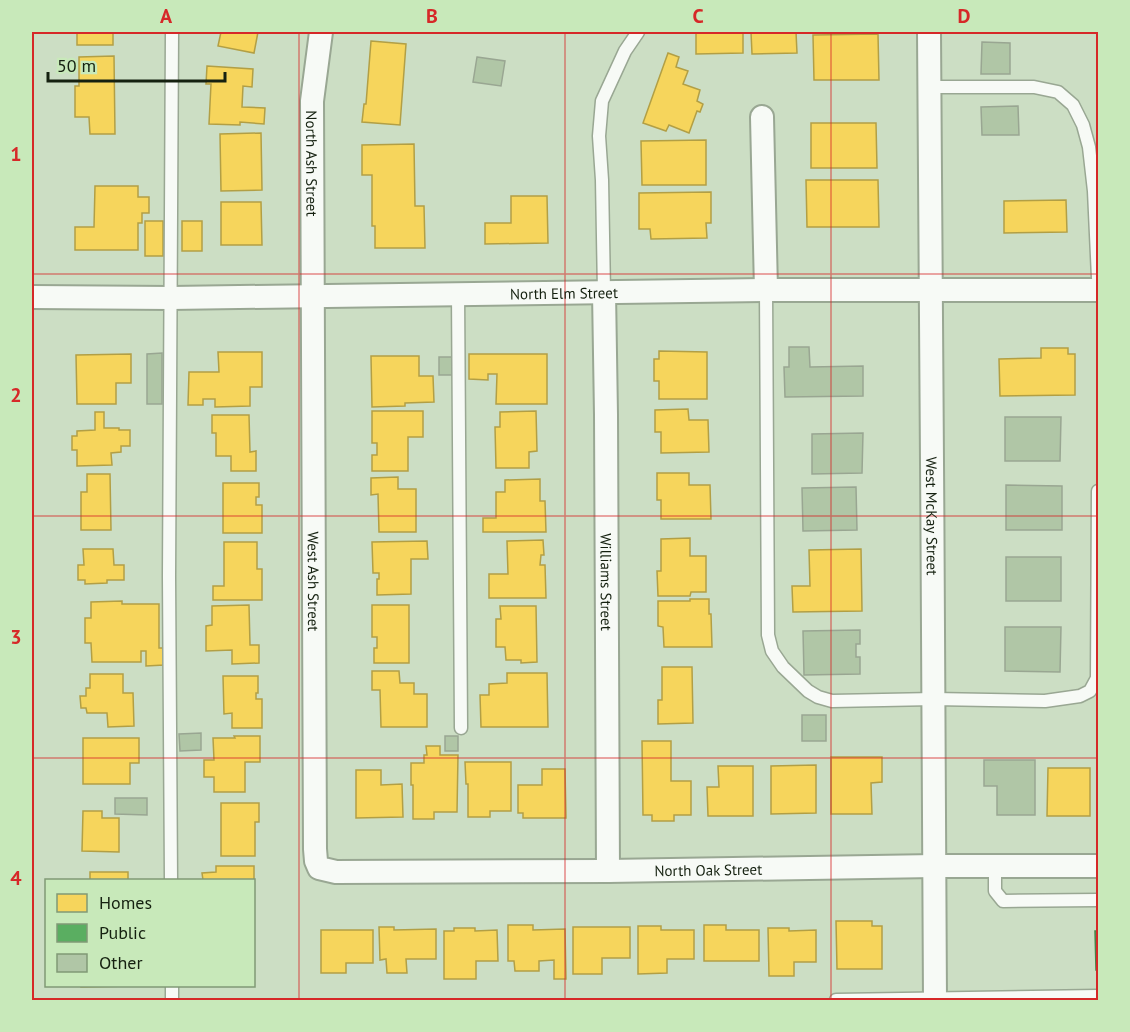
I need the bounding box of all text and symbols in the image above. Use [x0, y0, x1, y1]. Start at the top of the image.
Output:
text: A [160, 3, 173, 29]
text: B [426, 3, 438, 29]
text: C [692, 3, 704, 29]
text: D [958, 3, 971, 29]
scale bar [48, 45, 225, 83]
text: 50 m [57, 54, 96, 77]
street label: North Ash Street [303, 110, 322, 217]
text: 1 [10, 141, 22, 167]
street label: North Elm Street [510, 282, 618, 303]
text: 2 [10, 382, 22, 408]
street label: West McKay Street [922, 457, 942, 575]
street label: West Ash Street [304, 531, 324, 631]
street label: Williams Street [597, 533, 616, 631]
text: 3 [10, 624, 22, 650]
street label: North Oak Street [654, 859, 762, 880]
text: 4 [10, 865, 22, 891]
legend [45, 879, 255, 987]
text: Homes [99, 891, 152, 914]
text: Public [99, 921, 146, 944]
text: Other [99, 951, 143, 974]

